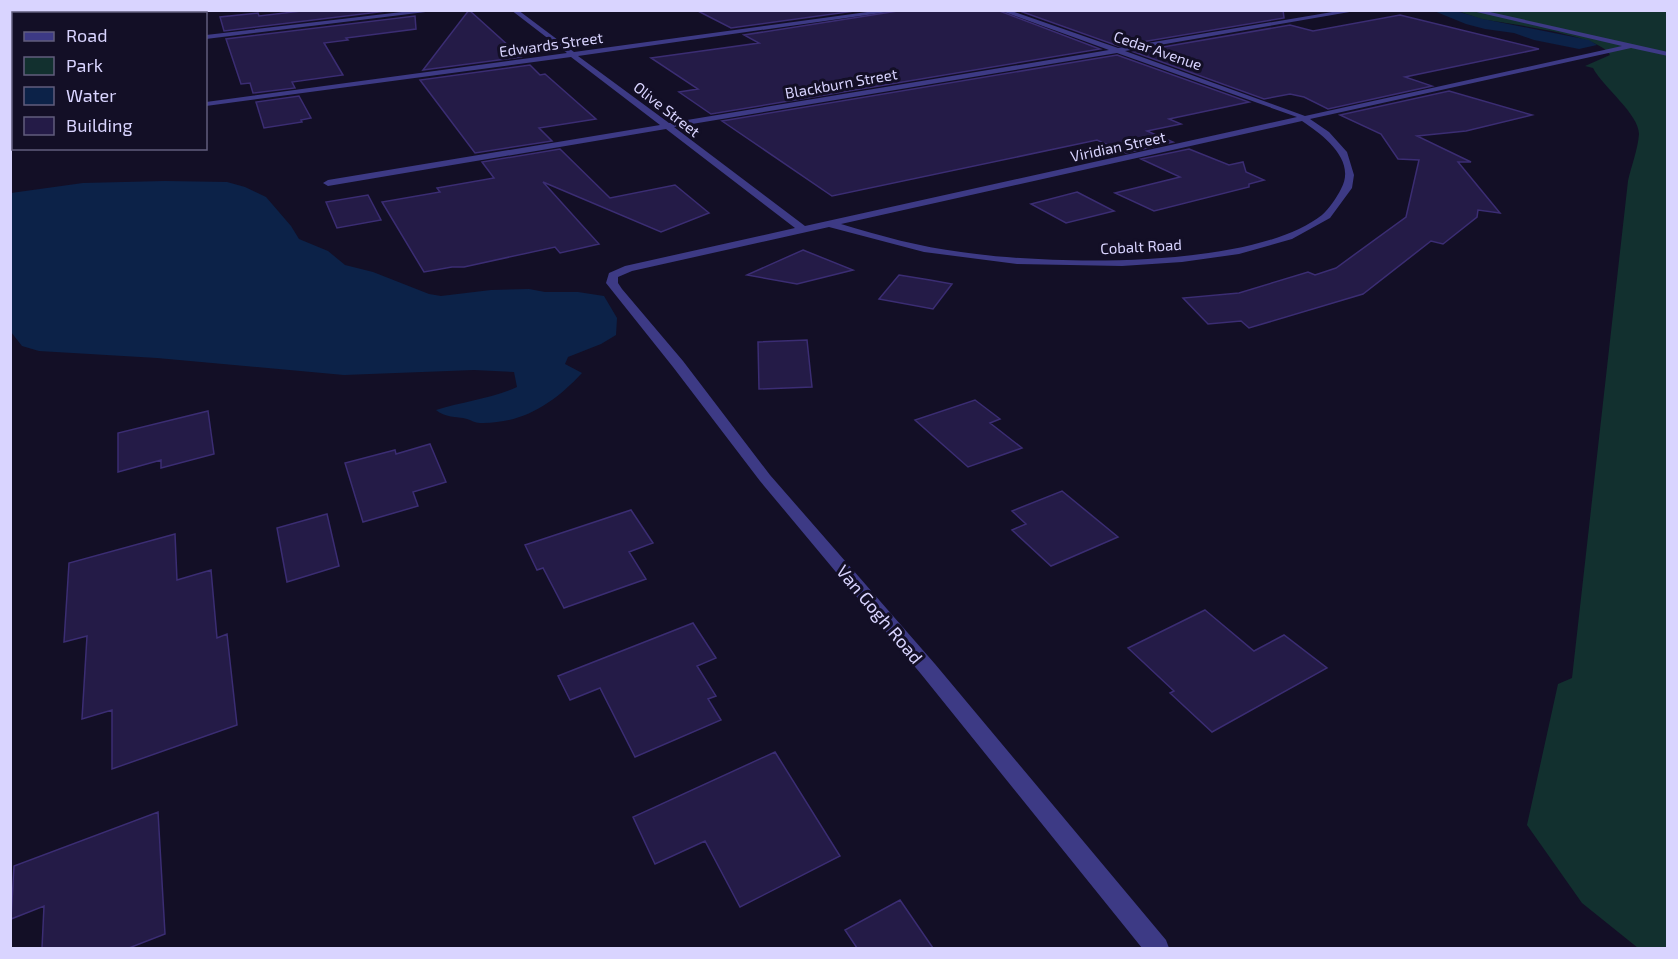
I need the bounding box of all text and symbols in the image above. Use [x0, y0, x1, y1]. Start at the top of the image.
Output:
legend [12, 12, 207, 150]
text: Road [66, 24, 107, 46]
street label: Cedar Avenue [1111, 26, 1205, 74]
street label: Edwards Street [498, 28, 604, 60]
text: Park [66, 54, 103, 76]
street label: Blackburn Street [783, 64, 899, 102]
street label: Olive Street [630, 78, 704, 141]
text: Water [66, 84, 116, 106]
text: Building [66, 114, 133, 136]
street label: Viridian Street [1069, 127, 1168, 165]
street label: Cobalt Road [1100, 235, 1182, 257]
street label: Van Gogh Road [832, 560, 928, 668]

